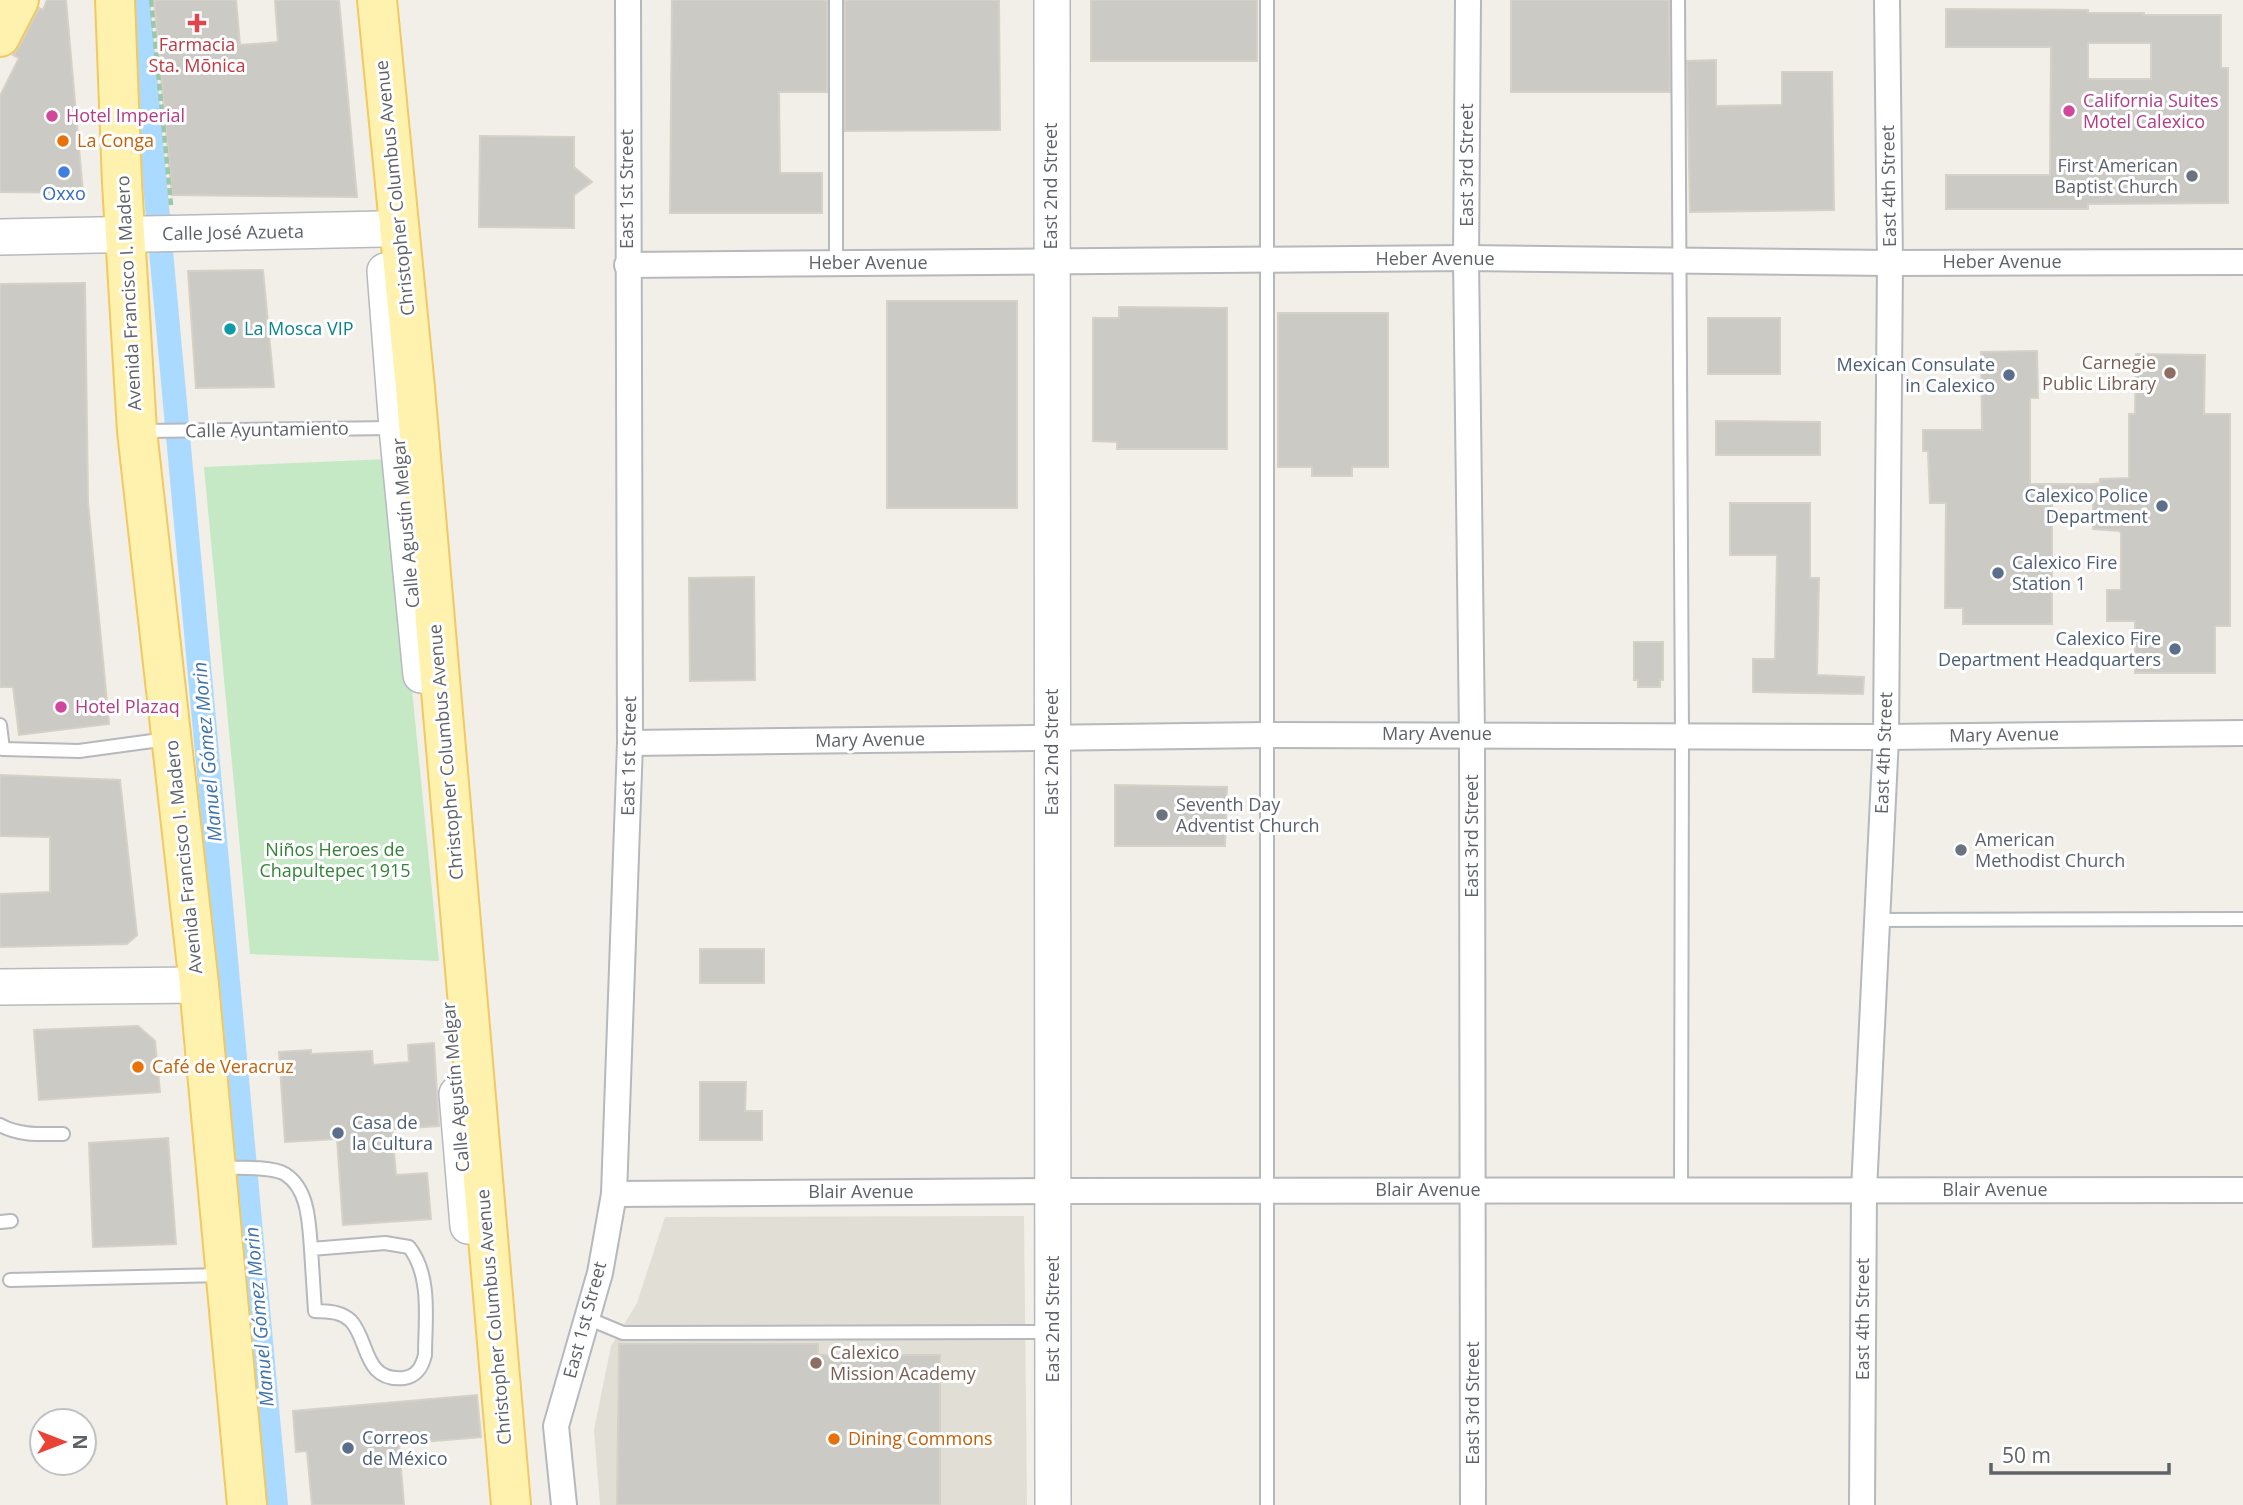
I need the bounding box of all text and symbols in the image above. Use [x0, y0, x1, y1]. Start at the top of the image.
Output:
marker: Farmacia Sta. Mōnica [189, 15, 205, 31]
place label: Farmacia Sta. Mōnica [149, 32, 245, 77]
street label: Christopher Columbus Avenue [369, 59, 419, 317]
place label: California Suites Motel Calexico [2083, 88, 2218, 133]
place label: Hotel Imperial [66, 103, 185, 127]
street label: East 3rd Street [1454, 103, 1478, 227]
marker: California Suites Motel Calexico [2061, 103, 2077, 119]
marker: Hotel Imperial [44, 108, 60, 124]
street label: East 2nd Street [1038, 123, 1062, 249]
street label: East 4th Street [1875, 125, 1901, 247]
place label: La Conga [77, 128, 154, 152]
street label: East 1st Street [614, 129, 638, 249]
marker: La Conga [55, 133, 71, 149]
place label: First American Baptist Church [2054, 153, 2178, 198]
marker: Oxxo [56, 164, 72, 180]
marker: First American Baptist Church [2184, 168, 2200, 184]
street label: Avenida Francisco I. Madero [110, 175, 146, 411]
place label: Oxxo [42, 181, 86, 205]
street label: Calle José Azueta [162, 219, 304, 245]
street label: Heber Avenue [1375, 246, 1495, 270]
street label: Heber Avenue [1942, 249, 2062, 273]
street label: Heber Avenue [808, 250, 928, 274]
place label: La Mosca VIP [244, 316, 354, 340]
marker: La Mosca VIP [222, 321, 238, 337]
place label: Carnegie Public Library [2042, 350, 2157, 395]
place label: Mexican Consulate in Calexico [1837, 352, 1995, 397]
marker: Carnegie Public Library [2162, 365, 2178, 381]
marker: Mexican Consulate in Calexico [2001, 367, 2017, 383]
street label: Calle Ayuntamiento [185, 416, 349, 442]
street label: Calle Agustín Melgar [386, 436, 424, 609]
place label: Calexico Police Department [2024, 483, 2148, 528]
marker: Calexico Police Department [2154, 498, 2170, 514]
place label: Calexico Fire Station 1 [2012, 550, 2117, 595]
marker: Calexico Fire Station 1 [1990, 565, 2006, 581]
street label: Christopher Columbus Avenue [422, 623, 468, 881]
place label: Calexico Fire Department Headquarters [1938, 626, 2161, 671]
marker: Calexico Fire Department Headquarters [2167, 641, 2183, 657]
water label: Manuel Gómez Morin [186, 661, 228, 843]
street label: East 2nd Street [1039, 689, 1063, 815]
street label: East 4th Street [1869, 691, 1897, 815]
place label: Hotel Plazaq [75, 694, 180, 718]
street label: East 1st Street [615, 696, 641, 816]
marker: Hotel Plazaq [53, 699, 69, 715]
street label: Mary Avenue [1382, 721, 1492, 745]
street label: Mary Avenue [1949, 721, 2059, 747]
street label: Mary Avenue [815, 726, 925, 752]
street label: Avenida Francisco I. Madero [159, 739, 207, 975]
street label: East 3rd Street [1459, 774, 1483, 898]
place label: Seventh Day Adventist Church [1176, 792, 1320, 837]
marker: Seventh Day Adventist Church [1154, 807, 1170, 823]
place label: American Methodist Church [1975, 827, 2125, 872]
park label: Niños Heroes de Chapultepec 1915 [259, 837, 411, 882]
marker: American Methodist Church [1953, 842, 1969, 858]
street label: Calle Agustín Melgar [436, 1000, 474, 1173]
place label: Café de Veracruz [152, 1054, 294, 1078]
marker: Café de Veracruz [130, 1059, 146, 1075]
place label: Casa de la Cultura [352, 1110, 433, 1155]
marker: Casa de la Cultura [330, 1125, 346, 1141]
street label: Blair Avenue [1375, 1177, 1481, 1201]
street label: Blair Avenue [1942, 1177, 2048, 1201]
street label: Blair Avenue [808, 1179, 914, 1203]
street label: Christopher Columbus Avenue [470, 1188, 516, 1446]
water label: Manuel Gómez Morin [238, 1226, 280, 1408]
street label: East 2nd Street [1040, 1256, 1064, 1382]
street label: East 4th Street [1850, 1258, 1874, 1380]
street label: East 1st Street [557, 1259, 611, 1381]
place label: Calexico Mission Academy [830, 1340, 977, 1385]
street label: East 3rd Street [1460, 1341, 1484, 1465]
marker: Calexico Mission Academy [808, 1355, 824, 1371]
north arrow [28, 1407, 98, 1477]
place label: Correos de México [362, 1425, 448, 1470]
place label: Dining Commons [848, 1426, 993, 1450]
marker: Dining Commons [826, 1431, 842, 1447]
scale bar [1991, 1432, 2170, 1476]
text: N [67, 1434, 93, 1450]
marker: Correos de México [340, 1440, 356, 1456]
text: 50 m [2002, 1441, 2051, 1469]

